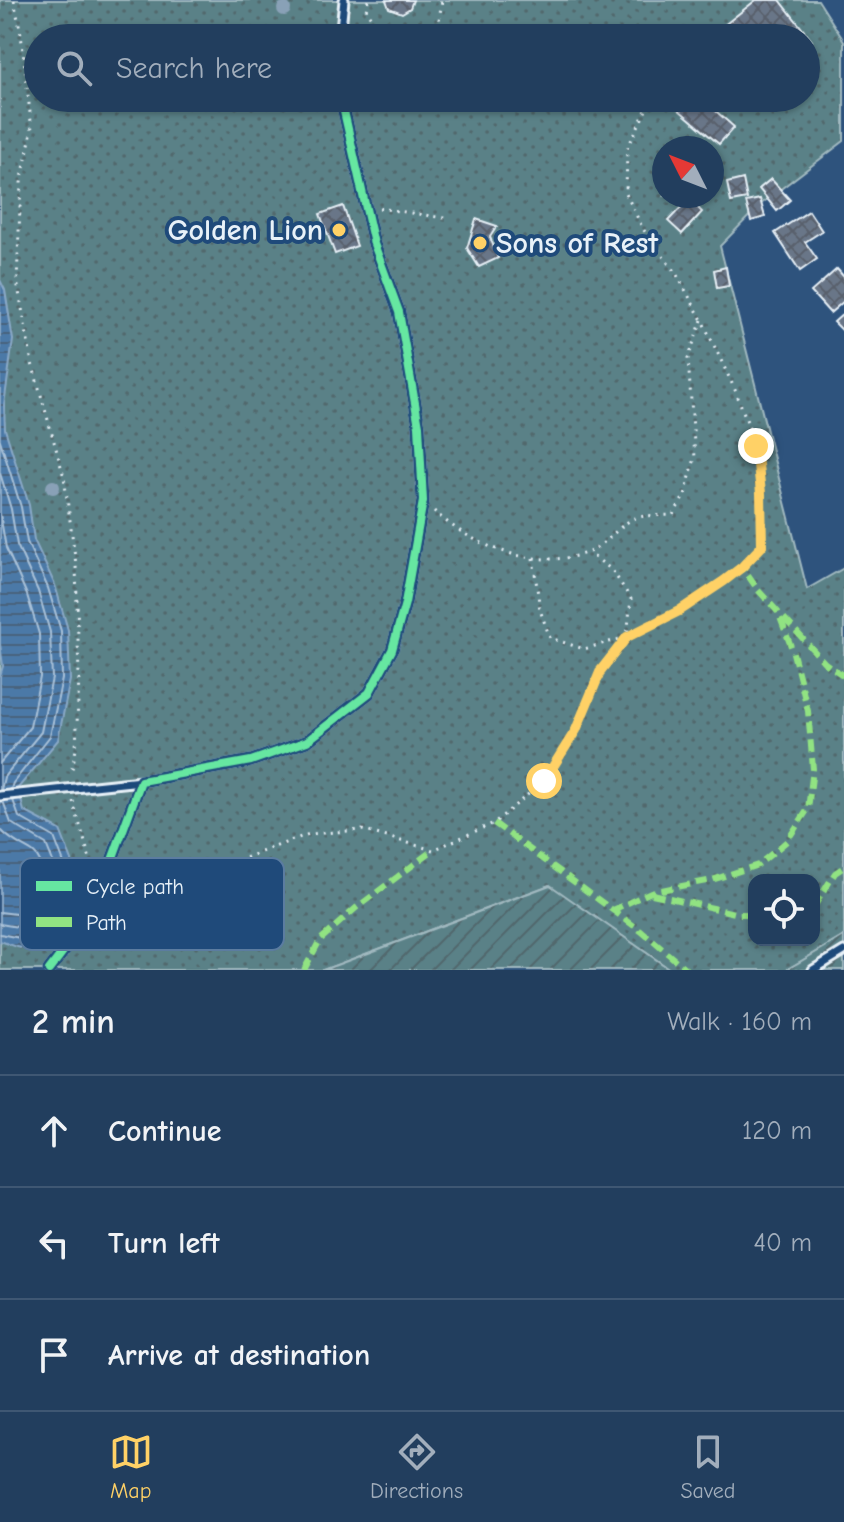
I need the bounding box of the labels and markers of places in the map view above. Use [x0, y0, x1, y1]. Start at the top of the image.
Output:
place label: Golden Lion [167, 213, 323, 248]
marker: Golden Lion [330, 221, 348, 239]
place label: Sons of Rest [496, 226, 659, 261]
marker: Sons of Rest [471, 234, 489, 252]

